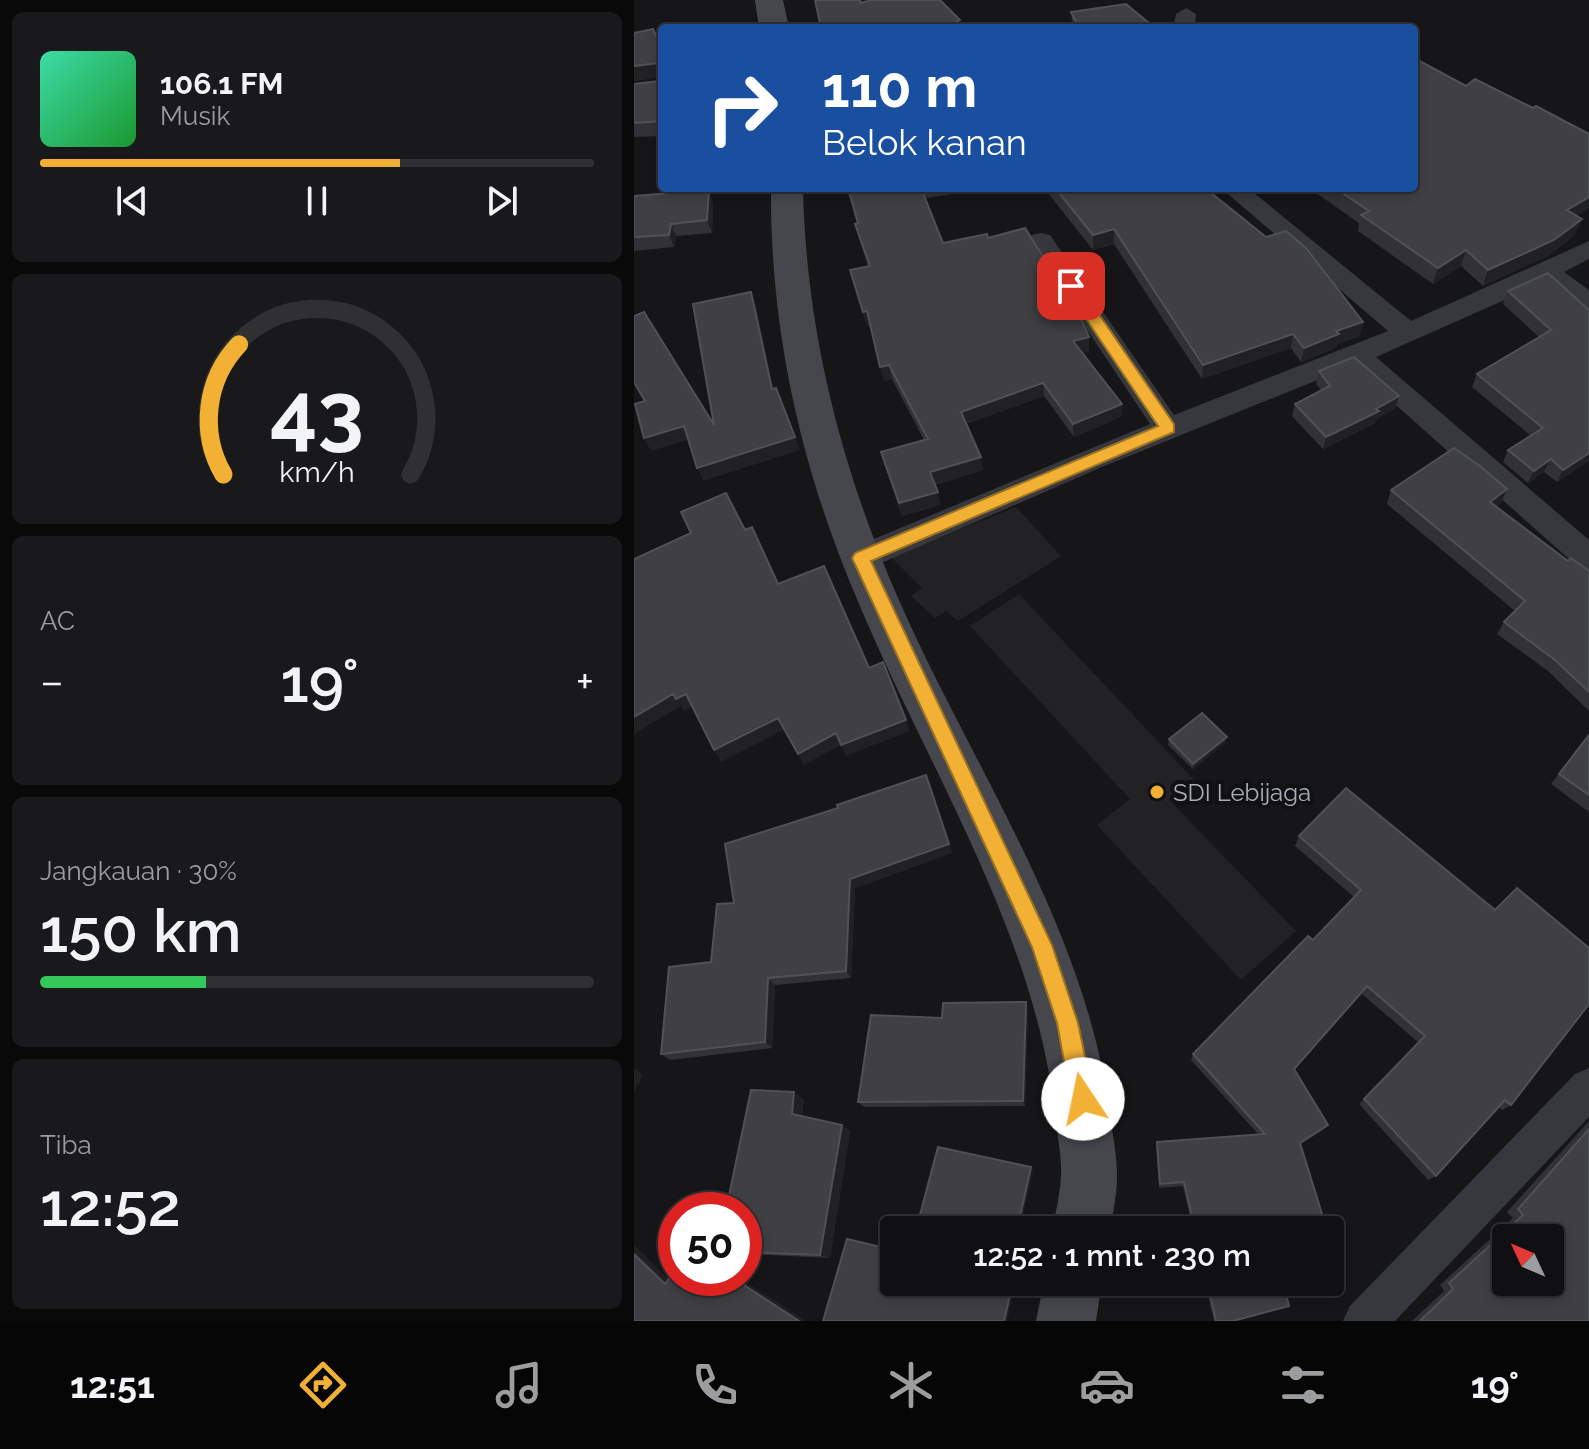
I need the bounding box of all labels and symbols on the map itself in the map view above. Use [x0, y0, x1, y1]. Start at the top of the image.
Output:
pin [1037, 252, 1105, 320]
place label: SDI Lebijaga [1173, 778, 1311, 807]
marker: SDI Lebijaga [1148, 783, 1166, 801]
position arrow [1041, 1057, 1125, 1141]
speed limit sign: 50 [658, 1192, 762, 1296]
north arrow [1492, 1224, 1564, 1296]

